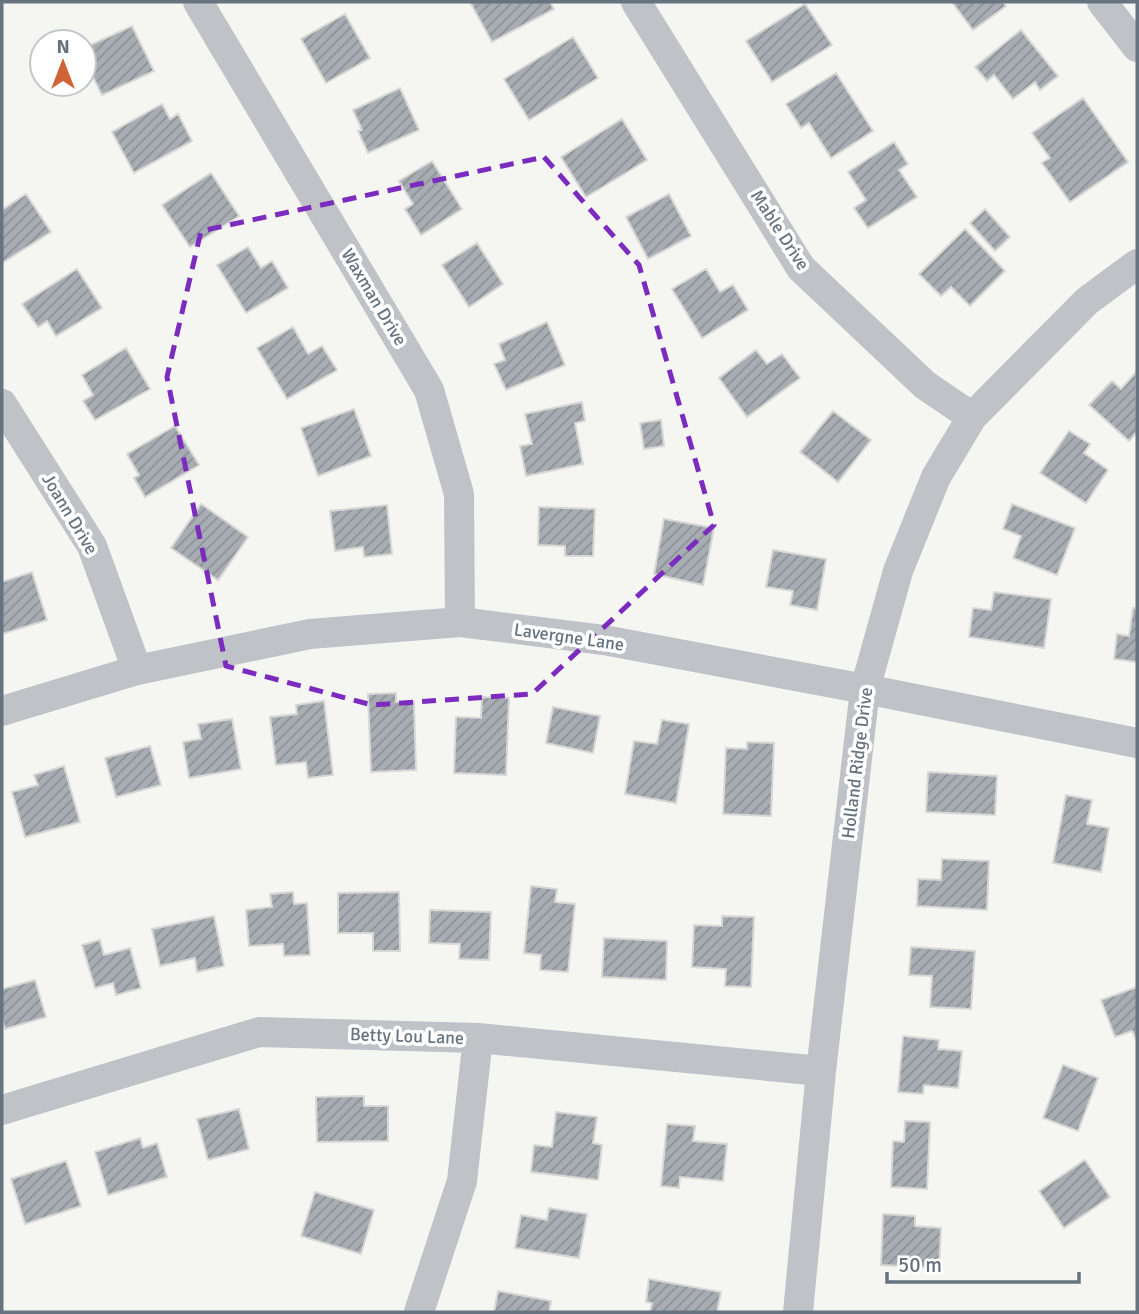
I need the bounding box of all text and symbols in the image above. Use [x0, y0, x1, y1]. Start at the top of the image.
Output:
north arrow [28, 28, 98, 98]
text: N [56, 35, 70, 59]
street label: Mable Drive [746, 186, 814, 274]
street label: Waxman Drive [336, 244, 412, 350]
street label: Joann Drive [37, 470, 103, 558]
street label: Lavergne Lane [513, 618, 625, 656]
street label: Holland Ridge Drive [837, 686, 877, 840]
street label: Betty Lou Lane [350, 1023, 464, 1049]
scale bar [887, 1240, 1080, 1284]
text: 50 m [898, 1252, 942, 1278]

